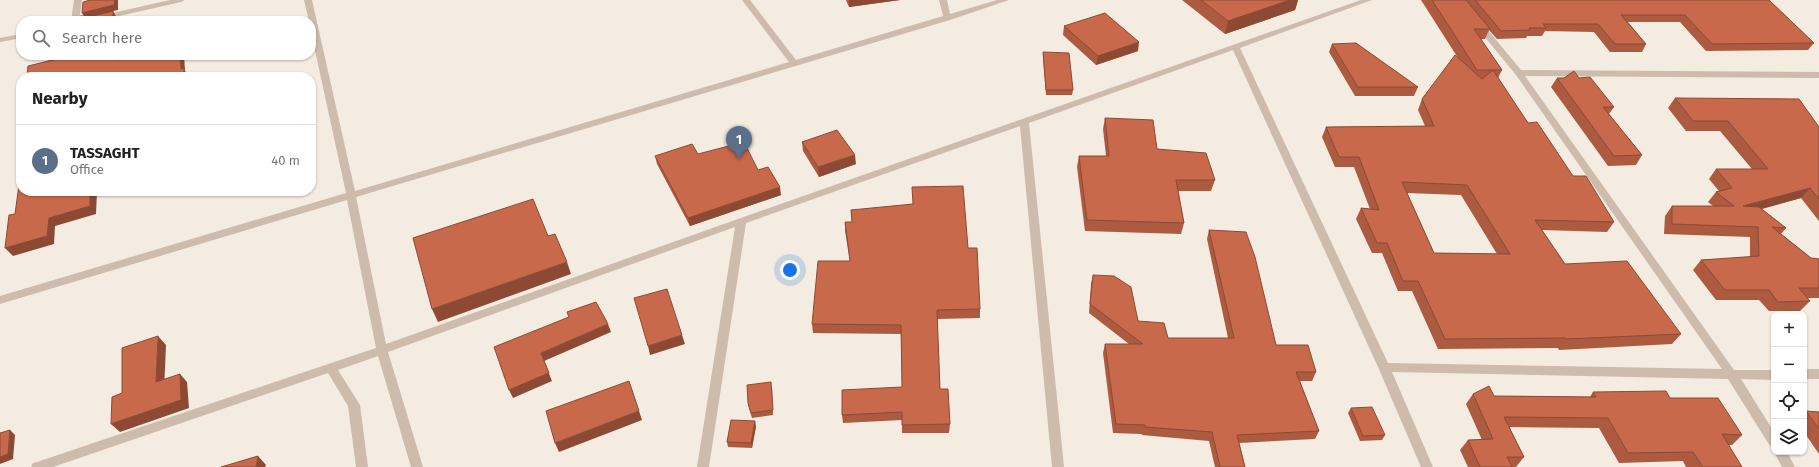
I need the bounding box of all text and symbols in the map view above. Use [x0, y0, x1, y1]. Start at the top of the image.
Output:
search box [16, 16, 316, 60]
icon: search [30, 27, 52, 49]
text: Search here [62, 29, 142, 47]
text: Nearby [32, 88, 87, 109]
pin: 1 [726, 126, 752, 159]
text: TASSAGHT [70, 144, 140, 162]
text: 1 [42, 153, 48, 168]
text: 40 m [271, 153, 300, 168]
text: Office [70, 162, 104, 177]
your location [780, 260, 800, 280]
map controls [1771, 311, 1807, 455]
button: + [1771, 311, 1807, 347]
button: − [1771, 347, 1807, 383]
button: locate [1771, 383, 1807, 419]
button: layers [1771, 419, 1807, 455]

